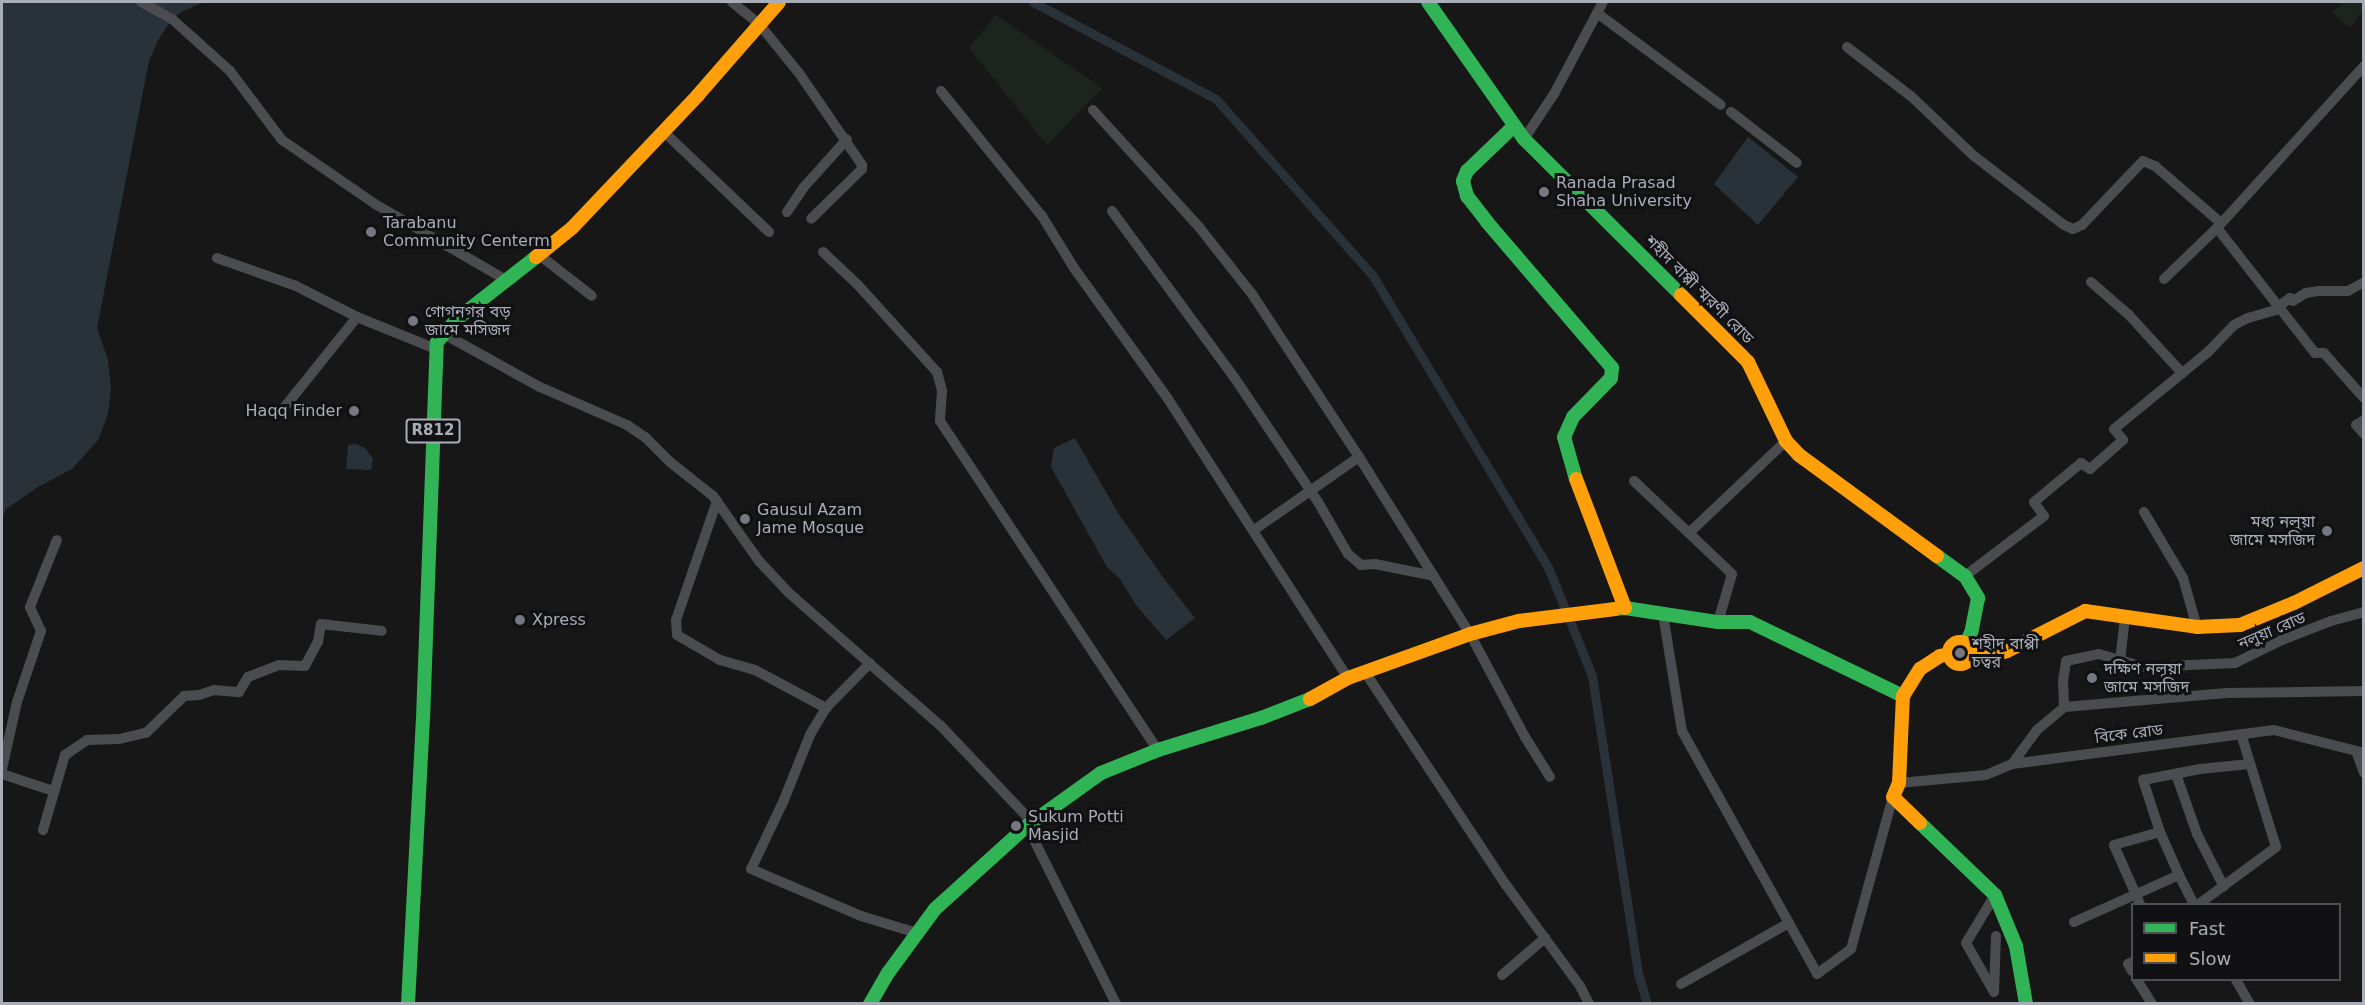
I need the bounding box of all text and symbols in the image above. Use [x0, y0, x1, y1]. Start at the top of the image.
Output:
place label: Ranada Prasad Shaha University [1556, 173, 1692, 211]
marker: Ranada Prasad Shaha University [1537, 185, 1551, 199]
place label: Tarabanu Community Centerm [383, 213, 550, 251]
marker: Tarabanu Community Centerm [364, 225, 378, 239]
street label: শহীদ বাপ্পী স্মরণী রোড [1641, 232, 1757, 348]
place label: গোগনগর বড় জামে মসিজদ [425, 302, 511, 340]
marker: গোগনগর বড় জামে মসিজদ [406, 314, 420, 328]
place label: Haqq Finder [246, 401, 342, 421]
marker: Haqq Finder [347, 404, 361, 418]
road number: R812 [404, 419, 462, 443]
place label: Gausul Azam Jame Mosque [757, 500, 864, 538]
marker: Gausul Azam Jame Mosque [738, 512, 752, 526]
place label: মধ্য নলুয়া জামে মসজিদ [2230, 512, 2315, 550]
marker: মধ্য নলুয়া জামে মসজিদ [2320, 524, 2334, 538]
street label: নলুয়া রোড [2235, 608, 2309, 654]
place label: Xpress [532, 610, 586, 630]
marker: Xpress [513, 613, 527, 627]
place label: শহীদ বাপ্পী চত্বর [1972, 634, 2039, 672]
marker: শহীদ বাপ্পী চত্বর [1953, 646, 1967, 660]
place label: দক্ষিণ নলুয়া জামে মসজিদ [2104, 659, 2189, 697]
marker: দক্ষিণ নলুয়া জামে মসজিদ [2085, 671, 2099, 685]
street label: বিকে রোড [2094, 720, 2164, 748]
place label: Sukum Potti Masjid [1028, 807, 1124, 845]
marker: Sukum Potti Masjid [1009, 819, 1023, 833]
legend [2131, 903, 2341, 981]
text: Fast [2189, 918, 2225, 939]
text: Slow [2189, 948, 2231, 969]

